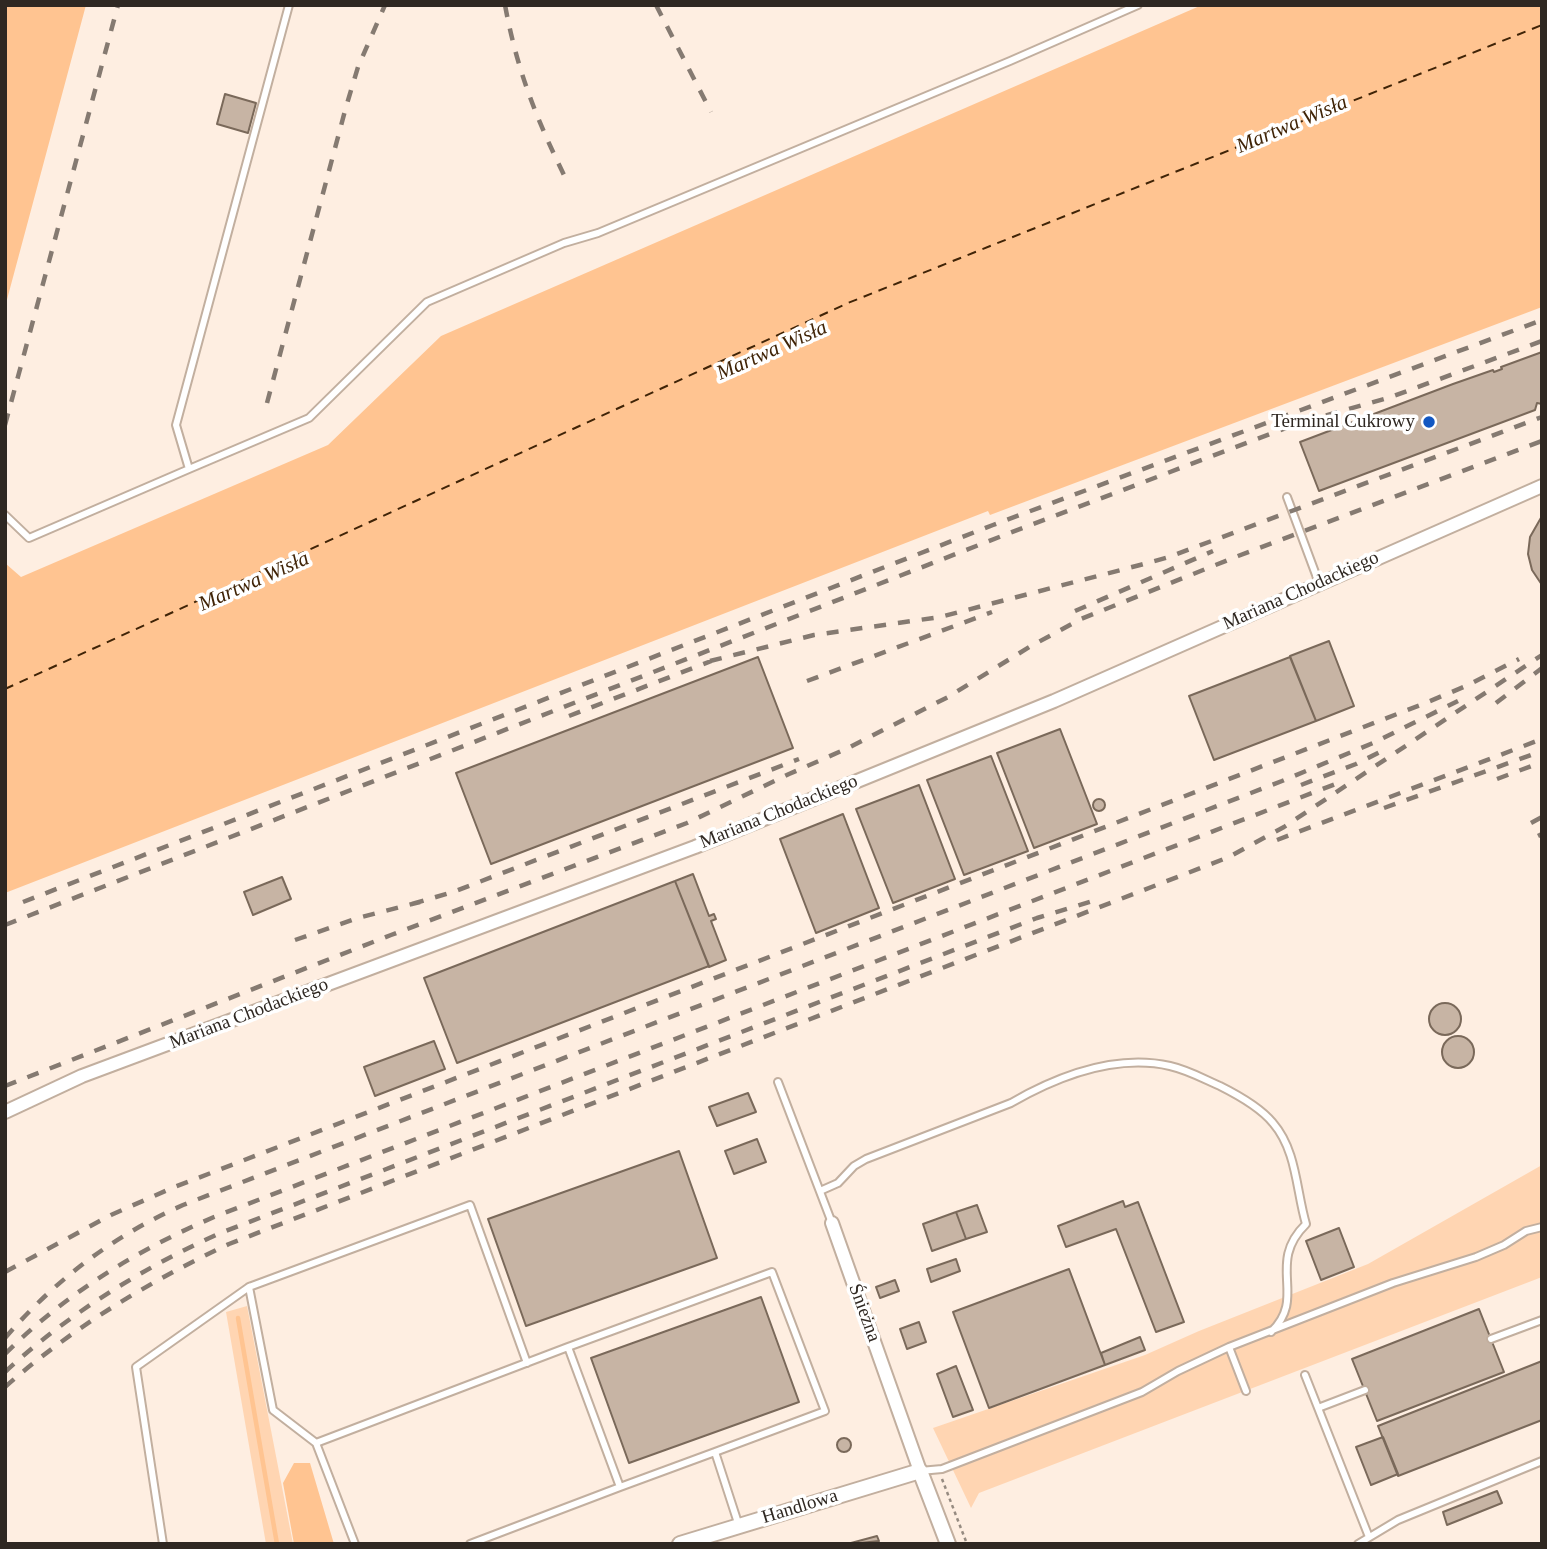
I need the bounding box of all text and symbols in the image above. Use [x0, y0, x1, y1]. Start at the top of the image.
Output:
water label: Martwa Wisła [1233, 90, 1351, 160]
water label: Martwa Wisła [713, 315, 831, 387]
place label: Terminal Cukrowy [1271, 411, 1415, 433]
marker: Terminal Cukrowy [1421, 414, 1437, 430]
water label: Martwa Wisła [195, 546, 313, 618]
street label: Mariana Chodackiego [1219, 546, 1383, 636]
street label: Mariana Chodackiego [697, 770, 861, 854]
street label: Mariana Chodackiego [166, 973, 332, 1055]
street label: Śnieżna [843, 1281, 885, 1345]
street label: Handlowa [759, 1485, 841, 1529]

